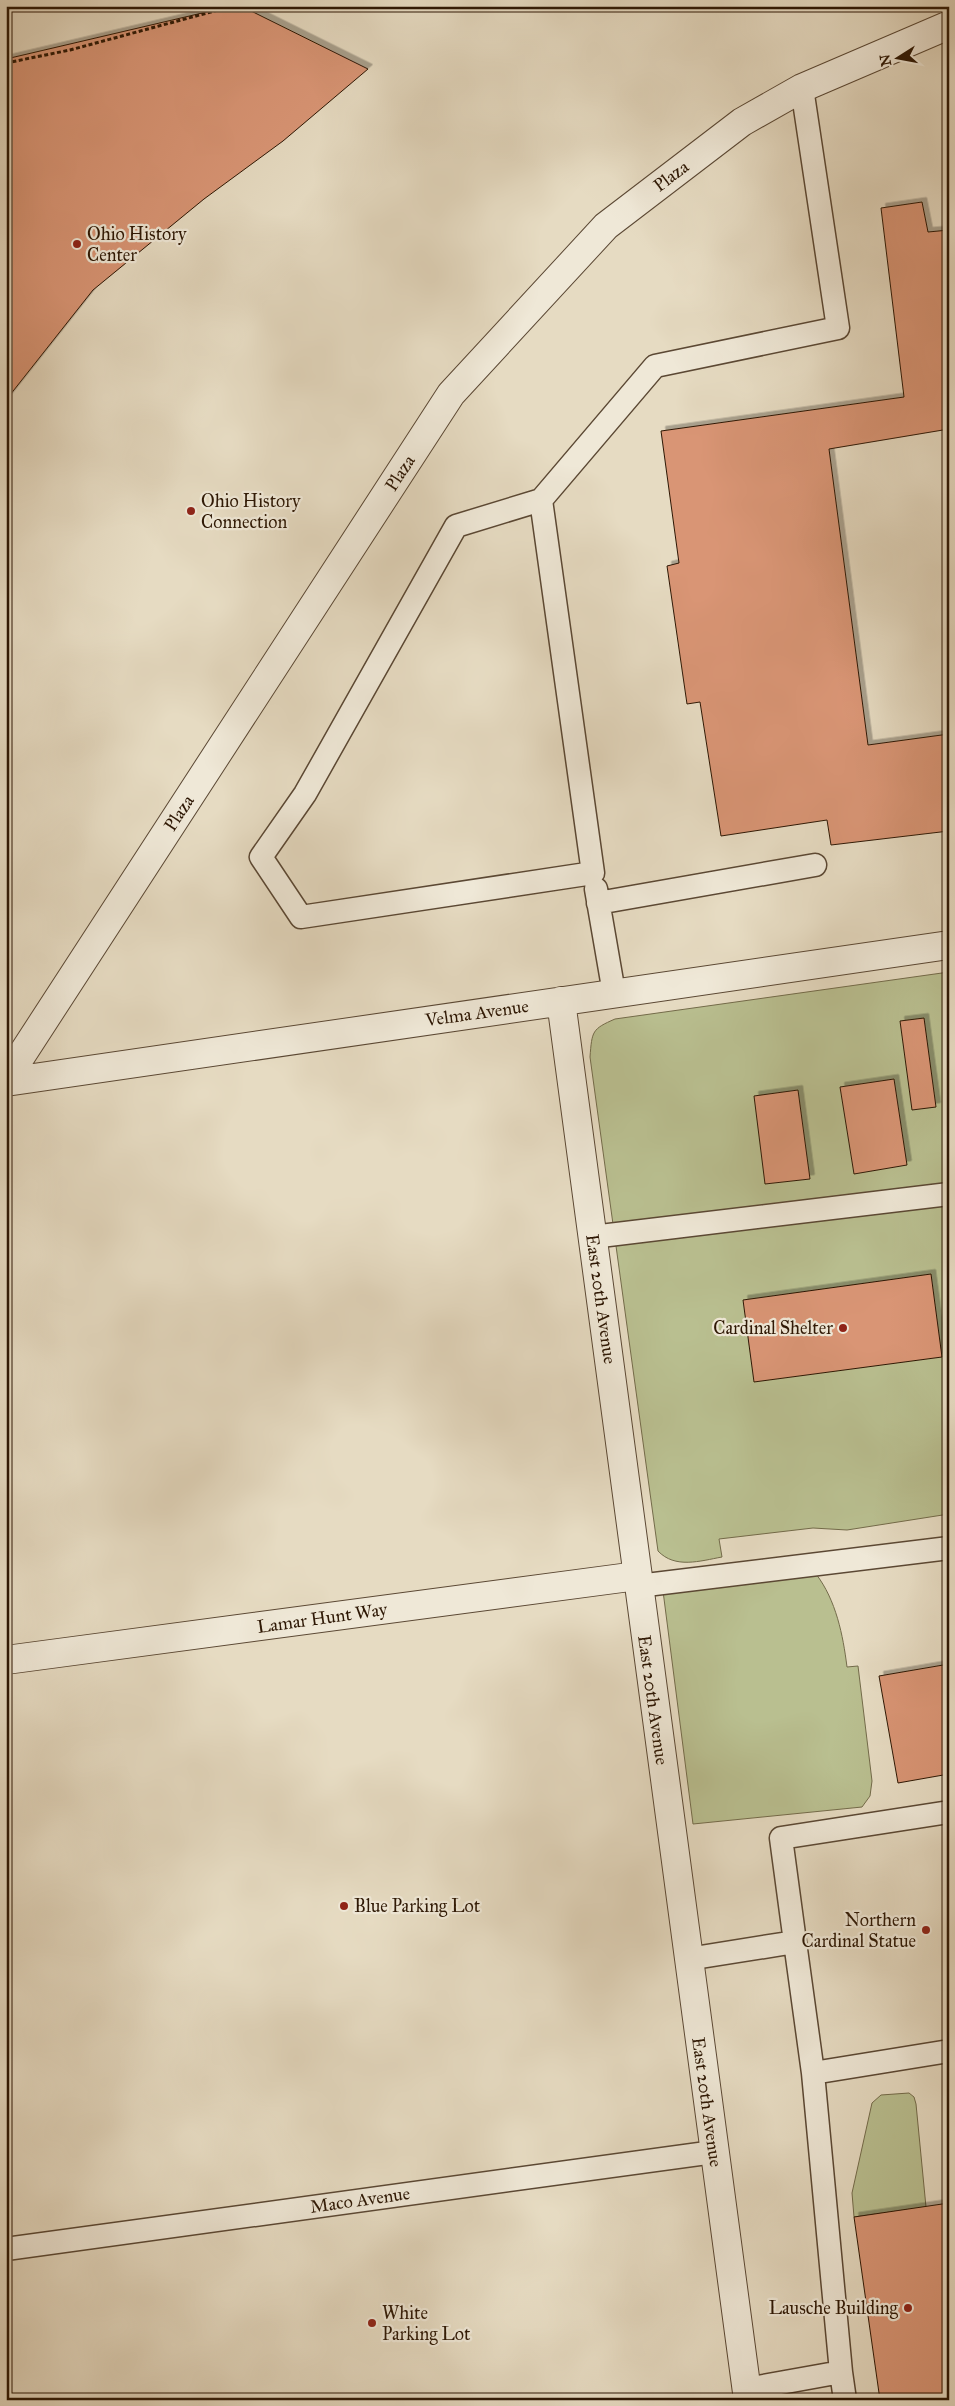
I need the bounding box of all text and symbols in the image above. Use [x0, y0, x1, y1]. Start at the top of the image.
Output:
north arrow [872, 32, 922, 82]
text: N [876, 53, 895, 68]
street label: Plaza [649, 155, 693, 196]
place label: Ohio History Center [87, 223, 187, 266]
marker: Ohio History Center [71, 238, 83, 250]
street label: Plaza [380, 450, 420, 495]
place label: Ohio History Connection [201, 490, 301, 533]
marker: Ohio History Connection [185, 505, 197, 517]
street label: Plaza [159, 790, 199, 835]
street label: Velma Avenue [423, 995, 530, 1031]
street label: East 20th Avenue [581, 1233, 621, 1365]
place label: Cardinal Shelter [713, 1317, 833, 1339]
marker: Cardinal Shelter [837, 1322, 849, 1334]
street label: Lamar Hunt Way [256, 1598, 389, 1638]
street label: East 20th Avenue [633, 1634, 673, 1766]
place label: Blue Parking Lot [354, 1895, 481, 1918]
marker: Blue Parking Lot [338, 1900, 350, 1912]
place label: Northern Cardinal Statue [802, 1909, 916, 1952]
marker: Northern Cardinal Statue [920, 1924, 932, 1936]
street label: East 20th Avenue [687, 2036, 727, 2168]
street label: Maco Avenue [309, 2182, 411, 2218]
place label: Lausche Building [769, 2297, 899, 2320]
place label: White Parking Lot [382, 2302, 471, 2346]
marker: Lausche Building [902, 2302, 914, 2314]
marker: White Parking Lot [366, 2317, 378, 2329]

